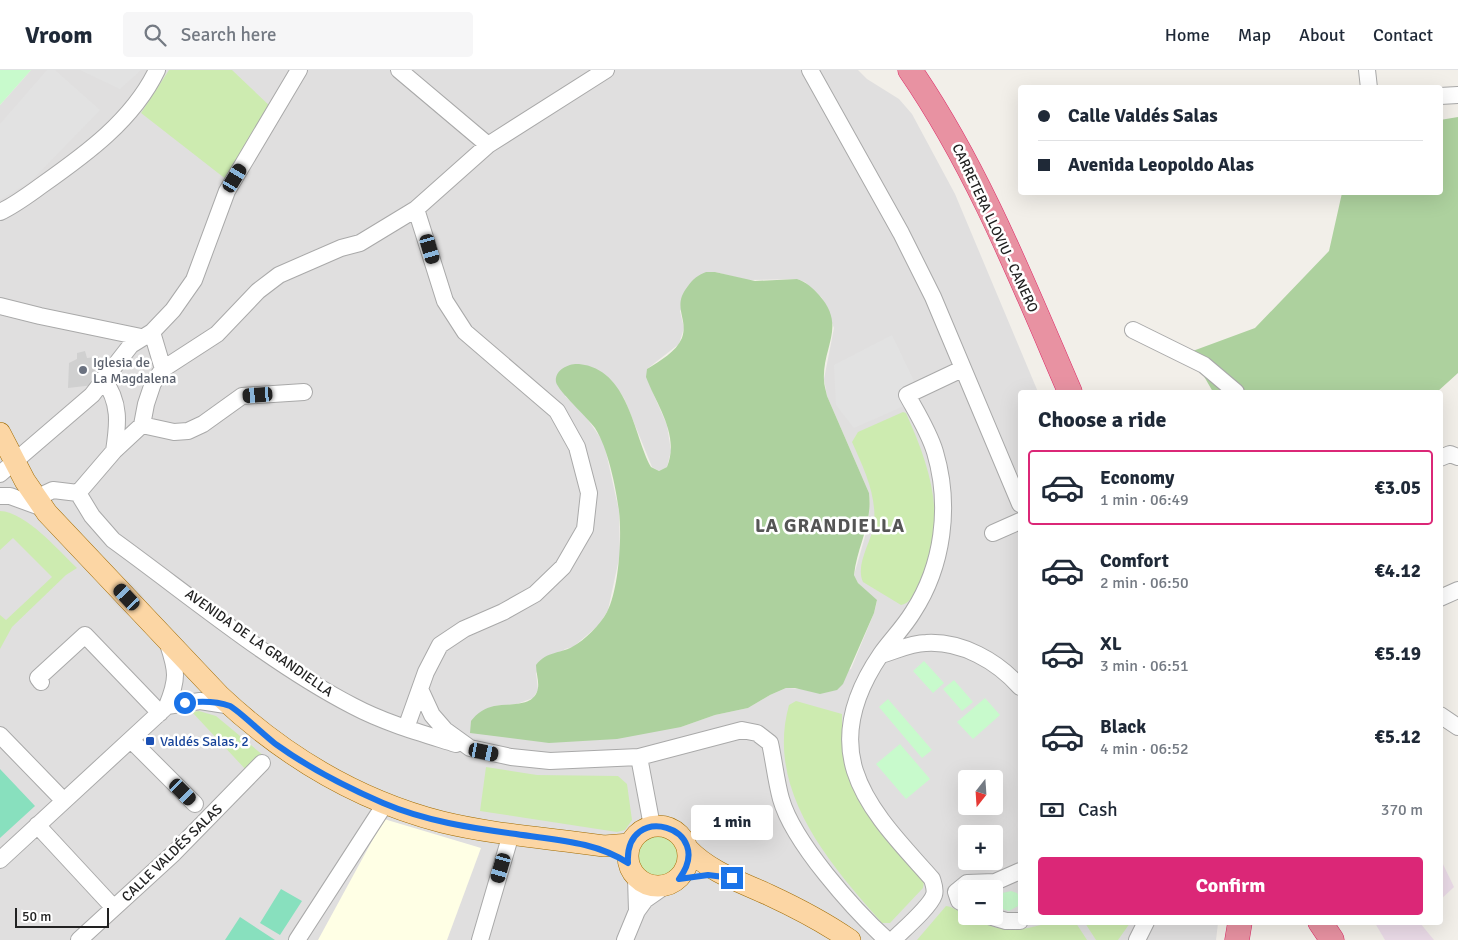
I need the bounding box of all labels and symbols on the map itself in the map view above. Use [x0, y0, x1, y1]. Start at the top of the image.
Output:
street label: CARRETERA LLOVIU - CANERO [948, 141, 1042, 315]
car [220, 161, 249, 195]
car [418, 233, 441, 265]
place label: Iglesia de La Magdalena [93, 354, 176, 387]
marker: Iglesia de La Magdalena [77, 364, 89, 376]
car [242, 386, 273, 404]
district label: LA GRANDIELLA [755, 514, 905, 538]
car [111, 581, 142, 613]
street label: AVENIDA DE LA GRANDIELLA [182, 585, 336, 701]
route start [174, 692, 196, 714]
place label: Valdés Salas, 2 [160, 733, 249, 750]
marker: Valdés Salas, 2 [144, 735, 156, 747]
car [467, 742, 500, 762]
north arrow [958, 770, 1002, 815]
car [167, 776, 198, 808]
street label: CALLE VALDÉS SALAS [118, 800, 226, 905]
callout: 1 min [691, 806, 773, 840]
car [489, 852, 512, 884]
route end [721, 867, 743, 889]
scale bar [15, 905, 109, 928]

